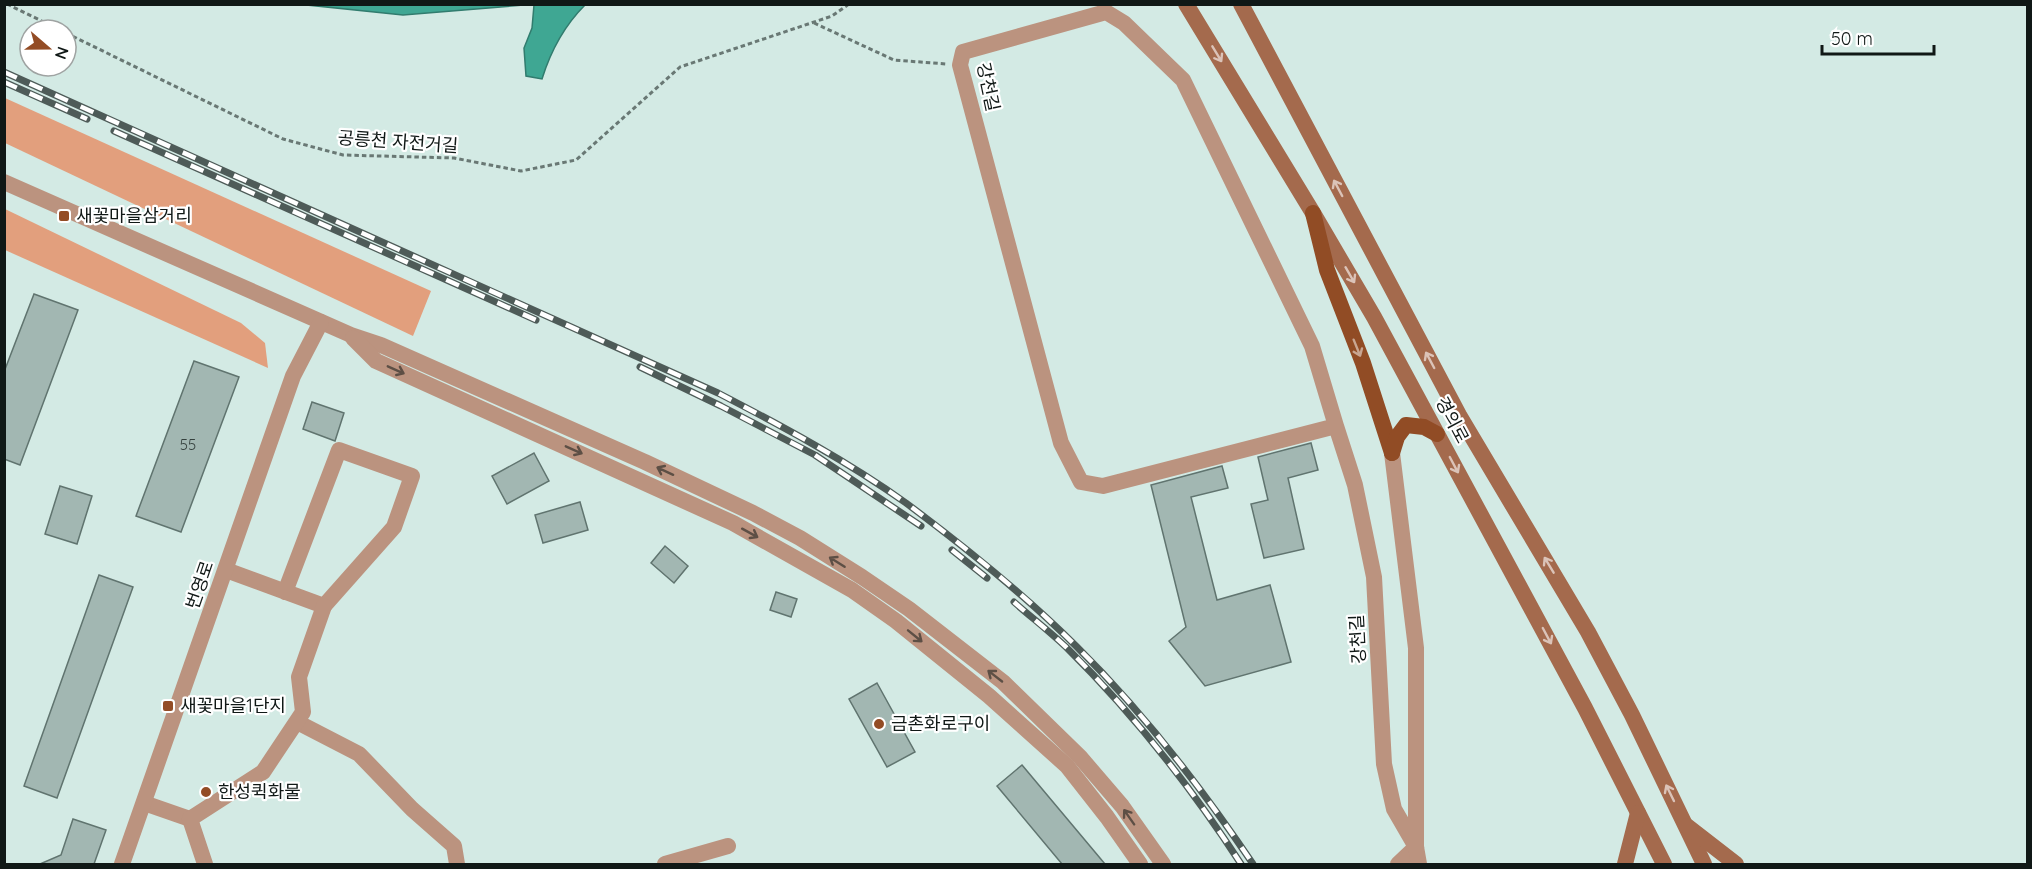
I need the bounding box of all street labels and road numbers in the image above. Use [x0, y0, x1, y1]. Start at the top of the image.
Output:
street label: 강천길 [972, 60, 1005, 114]
street label: 공릉천 자전거길 [337, 126, 459, 157]
street label: 경의로 [1431, 392, 1474, 447]
street label: 번영로 [181, 558, 218, 612]
street label: 강천길 [1345, 614, 1370, 664]

